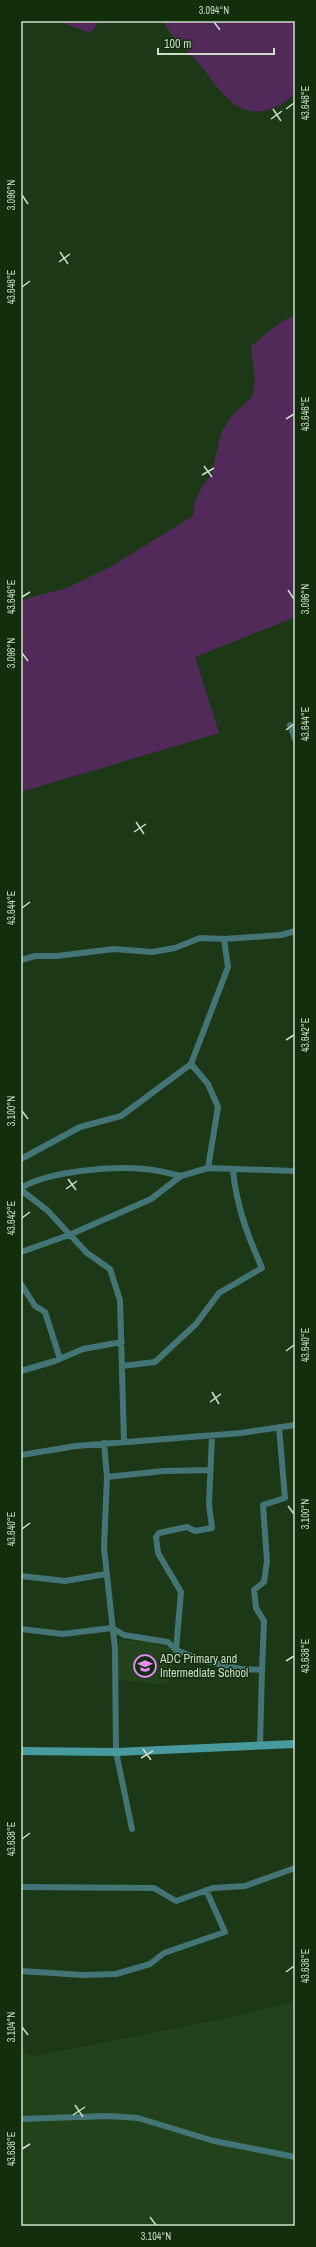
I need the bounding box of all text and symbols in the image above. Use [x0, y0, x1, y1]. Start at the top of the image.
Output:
text: 3.094°N [199, 4, 229, 17]
scale bar [158, 30, 274, 56]
text: 100 m [164, 36, 191, 52]
text: 43.648°E [299, 86, 312, 120]
text: 3.096°N [5, 180, 18, 210]
text: 43.648°E [5, 270, 18, 304]
text: 43.646°E [299, 397, 312, 431]
text: 43.646°E [5, 580, 18, 614]
text: 3.096°N [299, 584, 312, 614]
text: 3.098°N [5, 638, 18, 668]
text: 43.644°E [299, 707, 312, 741]
text: 43.644°E [5, 891, 18, 925]
text: 43.642°E [299, 1018, 312, 1052]
text: 3.100°N [5, 1096, 18, 1126]
text: 43.642°E [5, 1201, 18, 1235]
text: 43.640°E [299, 1328, 312, 1362]
text: 3.100°N [299, 1499, 312, 1529]
text: 43.640°E [5, 1512, 18, 1546]
text: 43.638°E [299, 1639, 312, 1673]
place label: ADC Primary and Intermediate School [159, 1651, 248, 1681]
school or university icon: ADC Primary and Intermediate School [132, 1653, 158, 1679]
text: 43.638°E [5, 1822, 18, 1856]
text: 43.636°E [299, 1949, 312, 1983]
text: 3.104°N [5, 2012, 18, 2042]
text: 43.636°E [5, 2132, 18, 2166]
text: 3.104°N [141, 2230, 171, 2243]

